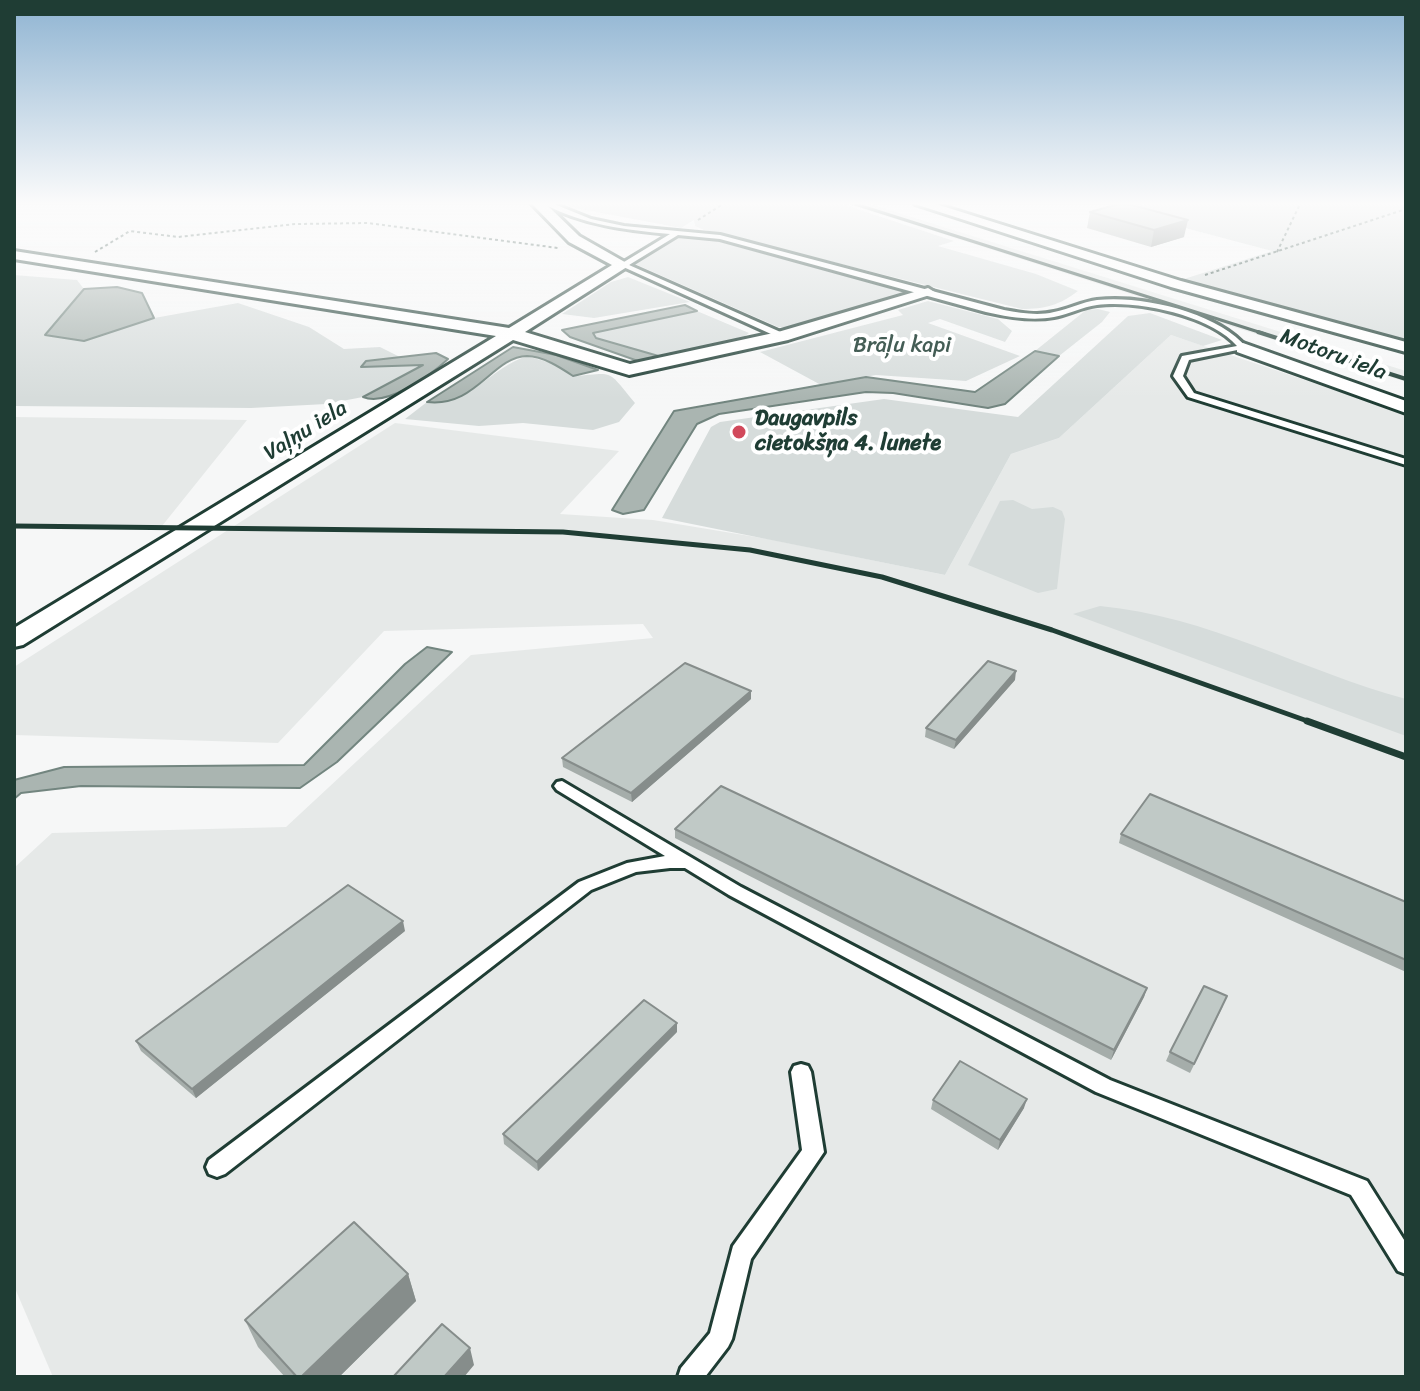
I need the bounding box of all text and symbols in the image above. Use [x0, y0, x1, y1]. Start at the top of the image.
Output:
street label: Motoru iela [1276, 324, 1390, 386]
park label: Brāļu kapi [853, 333, 951, 359]
street label: Vaļņu iela [260, 395, 352, 467]
place label: Daugavpils cietokšņa 4. lunete [755, 406, 941, 458]
marker: Daugavpils cietokšņa 4. lunete [730, 423, 748, 441]

